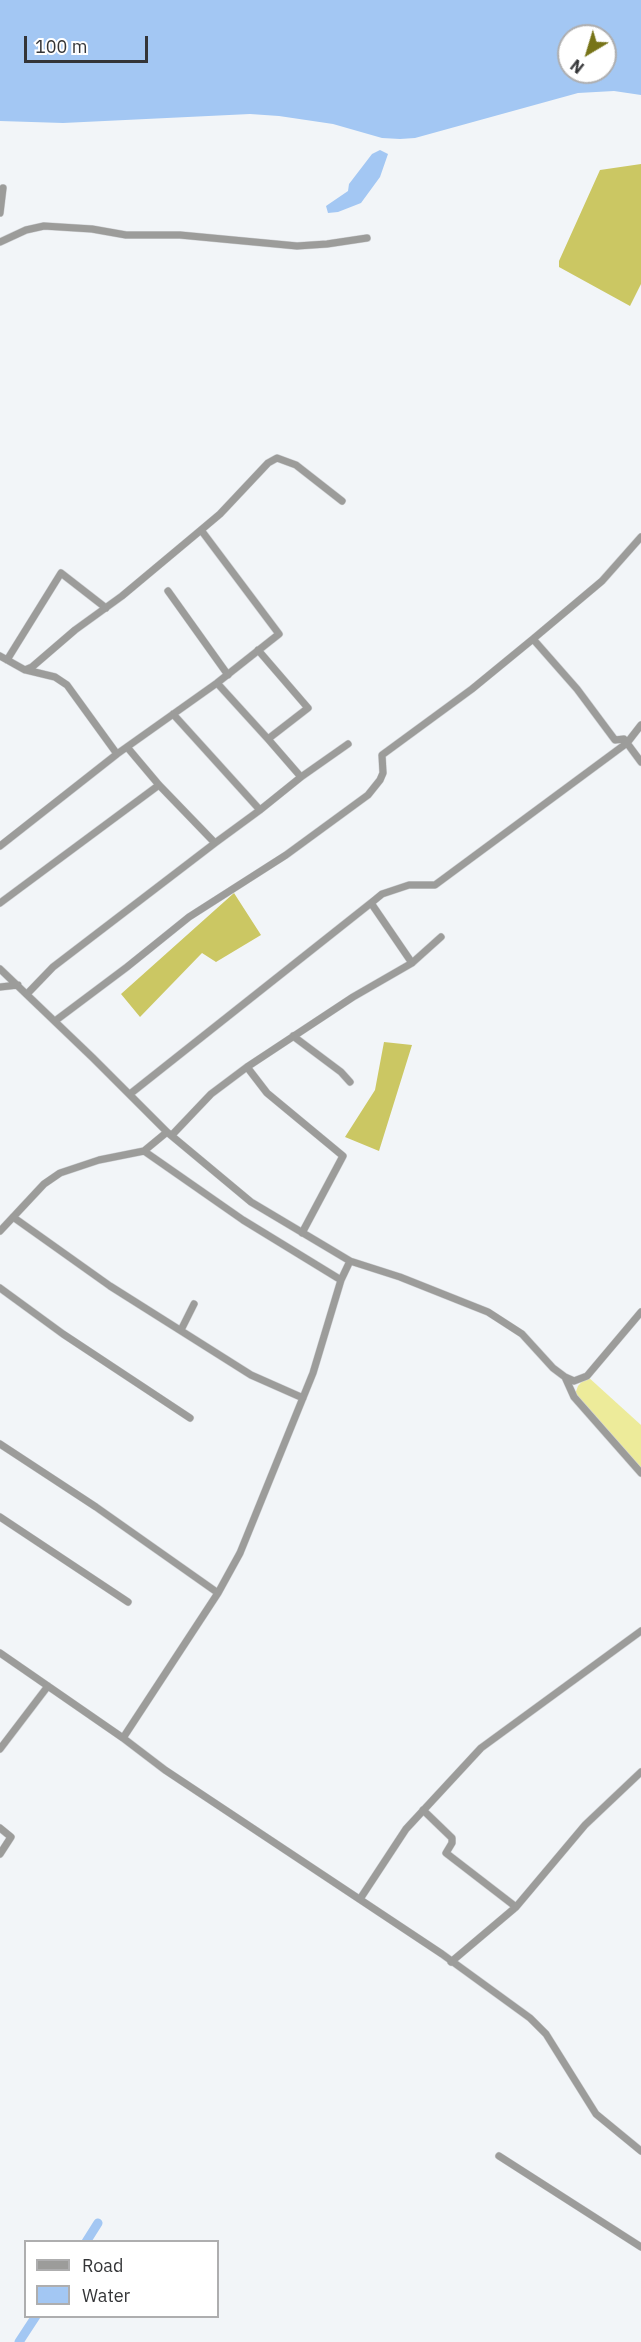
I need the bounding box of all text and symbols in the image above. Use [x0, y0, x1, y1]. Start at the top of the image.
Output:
scale bar [27, 24, 152, 62]
north arrow [557, 24, 617, 84]
text: 100 m [35, 35, 87, 58]
text: N [566, 55, 588, 78]
legend [24, 2240, 219, 2318]
text: Road [82, 2254, 123, 2277]
text: Water [82, 2284, 130, 2307]

